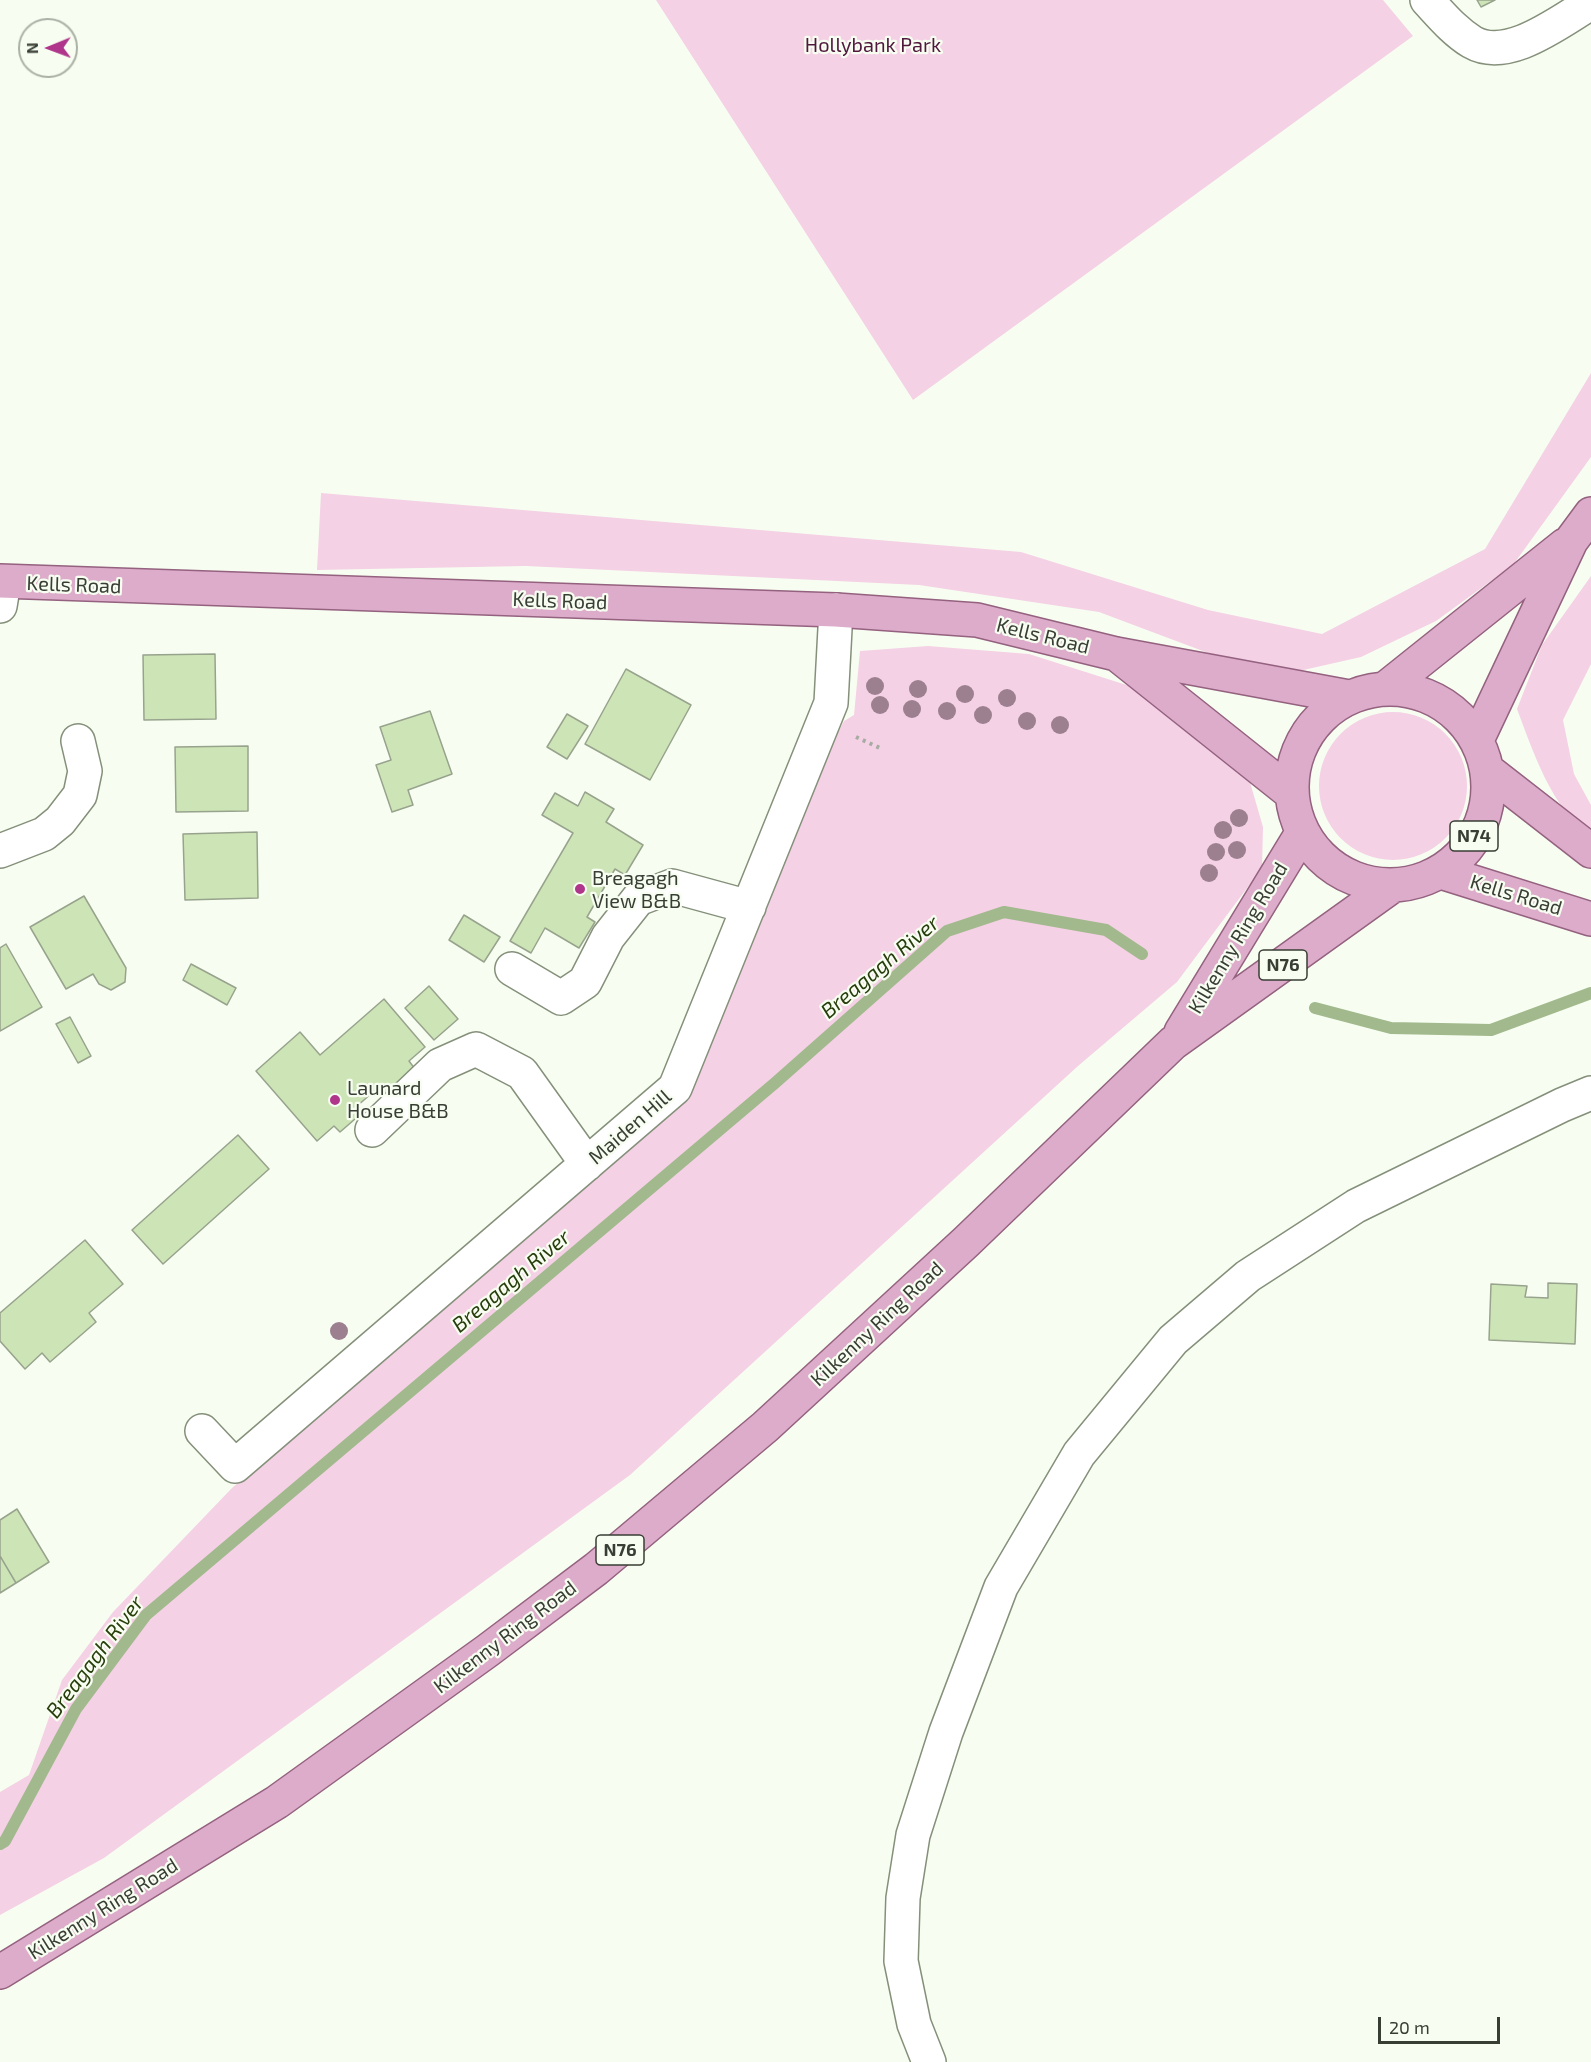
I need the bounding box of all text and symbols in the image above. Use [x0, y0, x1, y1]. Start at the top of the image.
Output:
north arrow [18, 18, 78, 78]
park label: Hollybank Park [805, 33, 941, 57]
text: N [22, 42, 41, 54]
street label: Kells Road [26, 571, 122, 599]
street label: Kells Road [512, 587, 608, 615]
street label: Kells Road [994, 613, 1092, 659]
road number: N74 [1450, 821, 1498, 851]
street label: Kilkenny Ring Road [1183, 858, 1293, 1018]
place label: Breagagh View B&B [592, 866, 681, 913]
street label: Kells Road [1467, 870, 1565, 920]
marker: Breagagh View B&B [573, 882, 587, 896]
water label: Breagagh River [816, 910, 944, 1024]
road number: N76 [1259, 950, 1307, 980]
place label: Launard House B&B [347, 1076, 449, 1123]
street label: Maiden Hill [584, 1084, 676, 1170]
marker: Launard House B&B [328, 1093, 342, 1107]
water label: Breagagh River [447, 1224, 575, 1338]
street label: Kilkenny Ring Road [806, 1256, 948, 1392]
road number: N76 [596, 1535, 644, 1565]
street label: Kilkenny Ring Road [429, 1576, 581, 1698]
water label: Breagagh River [41, 1591, 149, 1723]
street label: Kilkenny Ring Road [24, 1853, 182, 1965]
scale bar [1381, 2005, 1502, 2043]
text: 20 m [1389, 2016, 1430, 2038]

